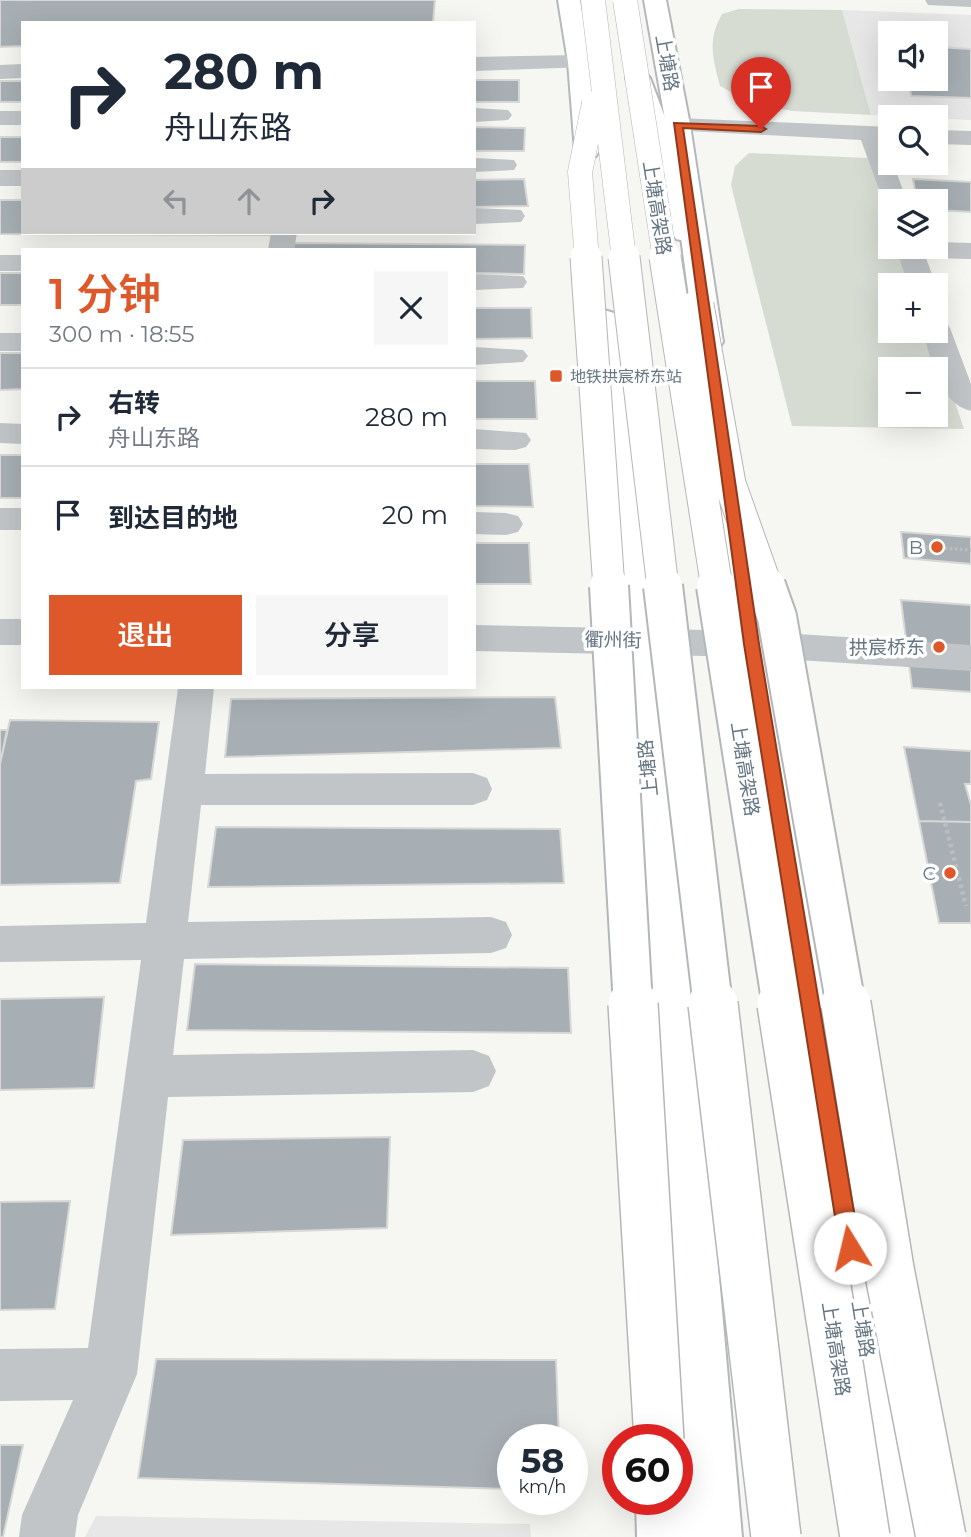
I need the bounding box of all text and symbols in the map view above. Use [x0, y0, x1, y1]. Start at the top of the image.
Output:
map controls [878, 21, 948, 427]
button: sound [878, 21, 948, 91]
street label: 上塘路 [651, 33, 683, 93]
text: 280 m [164, 42, 324, 101]
icon: right [49, 49, 140, 140]
pin [731, 57, 791, 129]
icon: arrive [742, 68, 780, 106]
button: search [878, 105, 948, 175]
text: 舟山东路 [164, 108, 292, 147]
street label: 上塘高架路 [638, 159, 676, 257]
icon: left [157, 182, 195, 220]
icon: ahead [230, 182, 268, 220]
icon: right [303, 182, 341, 220]
button: layers [878, 189, 948, 259]
text: 1 分钟 [49, 268, 161, 320]
button: close [374, 271, 448, 345]
button: + [878, 273, 948, 343]
text: 300 m · 18:55 [49, 320, 194, 348]
button: − [878, 357, 948, 427]
place label: 地铁拱宸桥东站 [570, 367, 682, 386]
marker: 地铁拱宸桥东站 [548, 368, 564, 384]
text: 右转 [108, 387, 160, 419]
icon: right [49, 398, 87, 436]
text: 280 m [365, 401, 448, 433]
text: 舟山东路 [108, 424, 200, 452]
icon: arrive [49, 496, 87, 534]
text: 20 m [382, 499, 448, 531]
text: 到达目的地 [108, 502, 238, 534]
place label: B [909, 536, 923, 559]
marker: B [929, 539, 945, 555]
button: 退出 [49, 595, 242, 675]
button: 分享 [256, 595, 448, 675]
street label: 衢州街 [584, 628, 642, 652]
place label: 拱宸桥东 [849, 636, 925, 659]
marker: 拱宸桥东 [931, 639, 947, 655]
street label: 上塘高架路 [726, 720, 764, 818]
street label: 上塘路 [634, 738, 662, 798]
place label: C [923, 862, 936, 885]
marker: C [942, 865, 958, 881]
position arrow [813, 1211, 887, 1285]
street label: 上塘路 [847, 1299, 879, 1359]
street label: 上塘高架路 [817, 1300, 855, 1398]
speed limit sign: 60 [602, 1424, 693, 1515]
text: 58 [521, 1439, 564, 1482]
text: km/h [518, 1476, 567, 1498]

